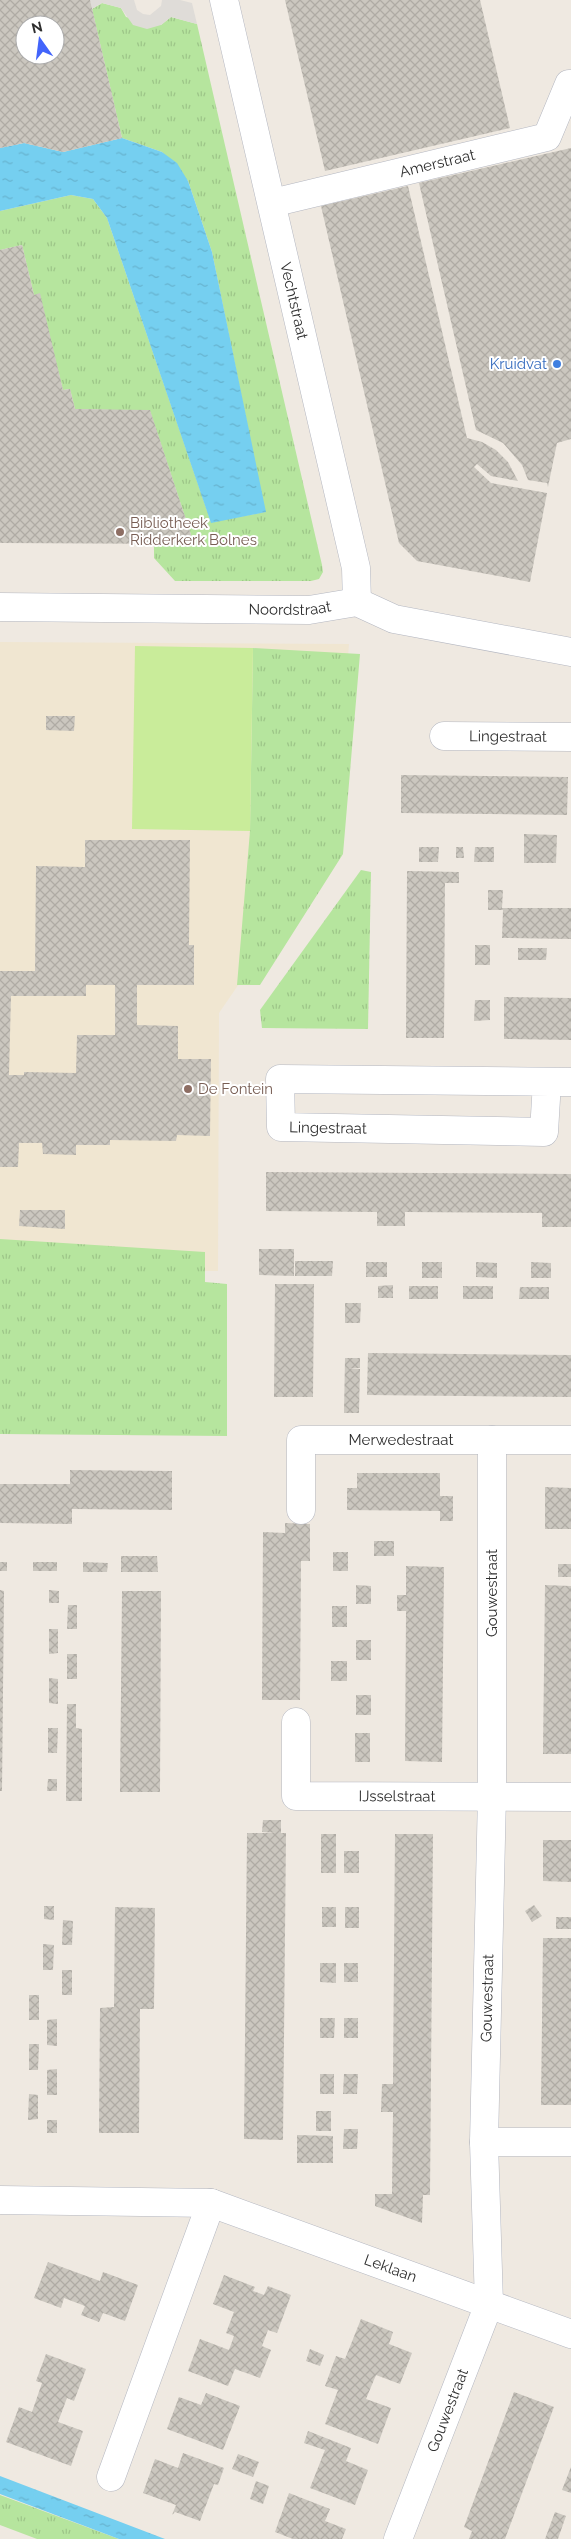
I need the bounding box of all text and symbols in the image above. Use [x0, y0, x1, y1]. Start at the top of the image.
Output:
north arrow [15, 15, 65, 65]
text: N [30, 18, 44, 36]
street label: Amerstraat [398, 146, 477, 181]
street label: Vechtstraat [276, 261, 312, 341]
place label: Kruidvat [490, 355, 547, 373]
marker: Kruidvat [551, 358, 563, 370]
place label: Bibliotheek Ridderkerk Bolnes [130, 514, 257, 549]
marker: Bibliotheek Ridderkerk Bolnes [114, 526, 126, 538]
street label: Noordstraat [249, 597, 332, 619]
street label: Lingestraat [469, 727, 547, 746]
place label: De Fontein [198, 1080, 273, 1098]
marker: De Fontein [182, 1083, 194, 1095]
street label: Lingestraat [289, 1118, 367, 1138]
street label: Merwedestraat [349, 1431, 453, 1449]
street label: Gouwestraat [483, 1549, 501, 1637]
street label: IJsselstraat [358, 1787, 436, 1806]
street label: Gouwestraat [477, 1954, 497, 2042]
street label: Leklaan [362, 2251, 419, 2286]
street label: Gouwestraat [424, 2366, 472, 2455]

